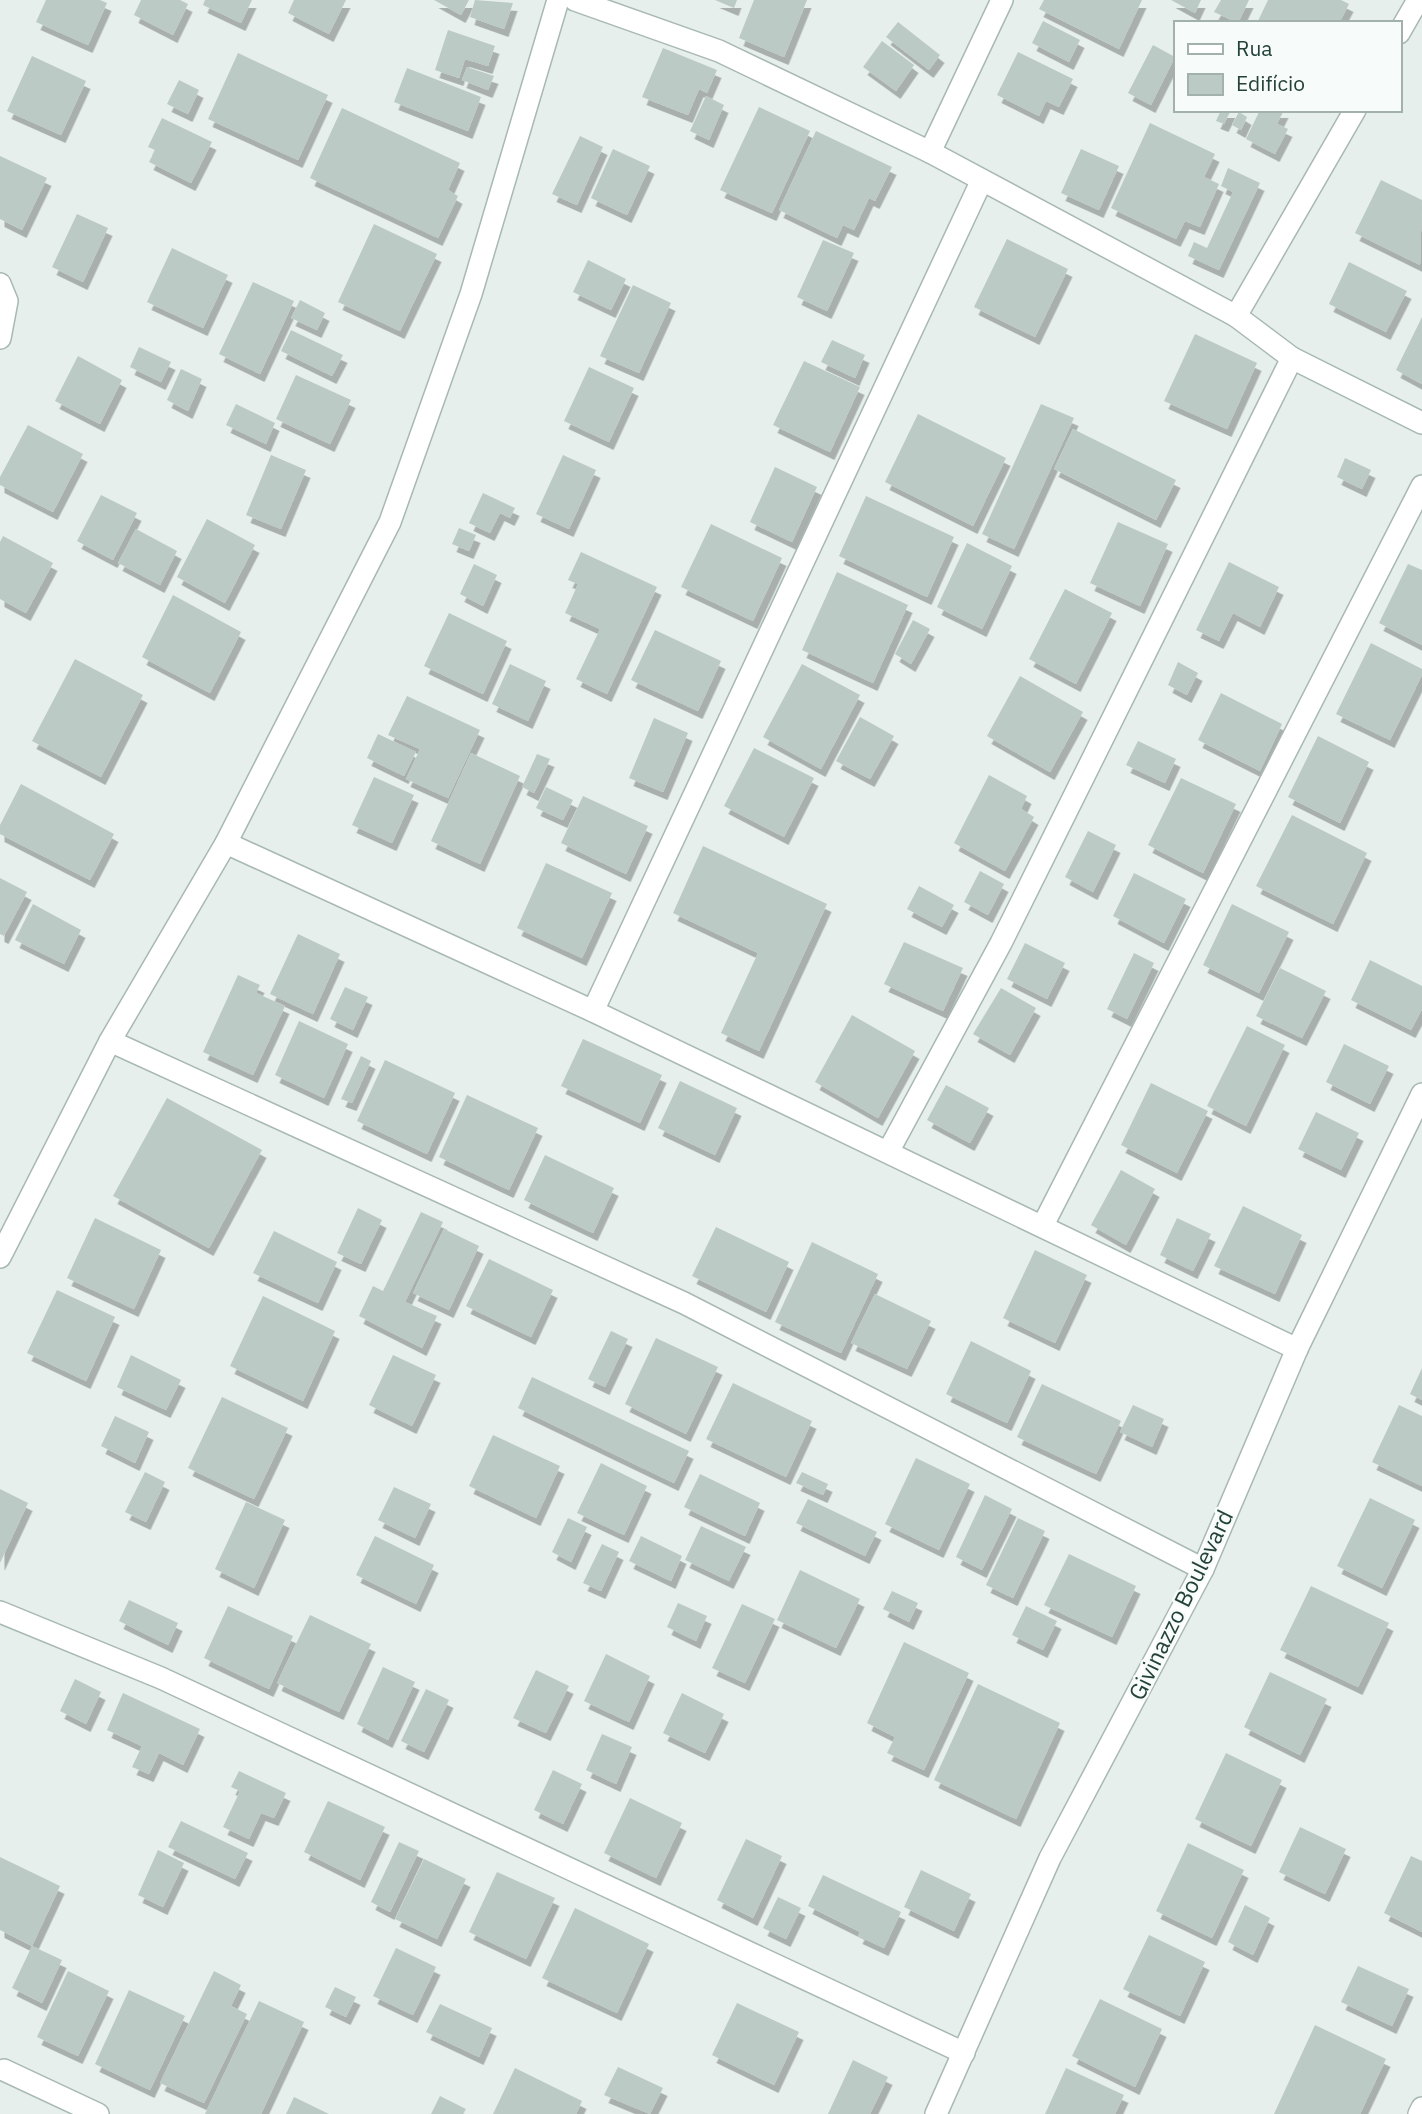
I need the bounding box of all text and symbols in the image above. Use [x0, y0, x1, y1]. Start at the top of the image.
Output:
legend [1174, 21, 1401, 112]
text: Rua [1236, 34, 1273, 62]
text: Edifício [1236, 69, 1305, 97]
street label: Givinazzo Boulevard [1121, 1504, 1239, 1705]

